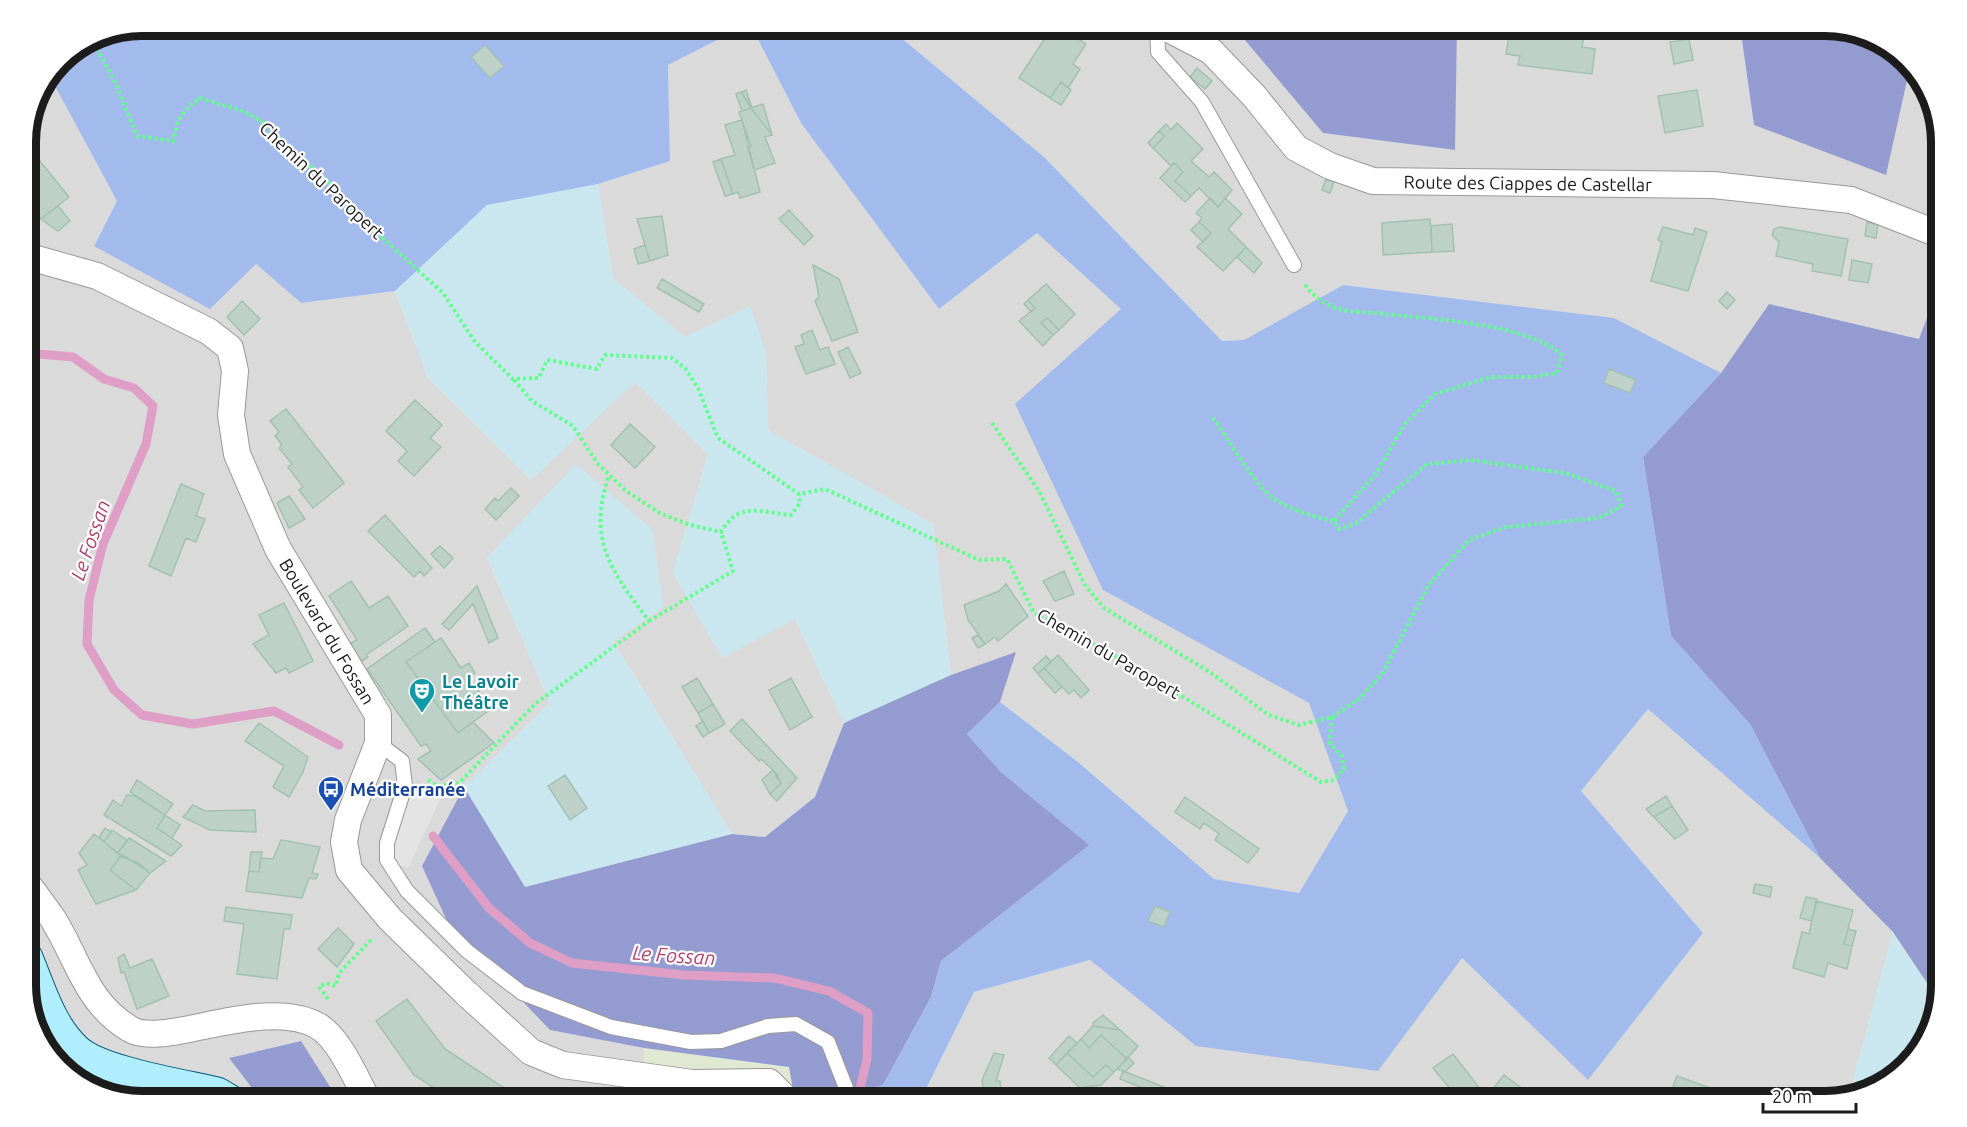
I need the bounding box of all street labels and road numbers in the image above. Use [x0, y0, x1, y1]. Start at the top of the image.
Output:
street label: Chemin du Paropert [256, 117, 388, 243]
street label: Route des Ciappes de Castellar [1403, 171, 1652, 194]
street label: Boulevard du Fossan [276, 555, 379, 708]
street label: Chemin du Paropert [1034, 604, 1184, 702]

